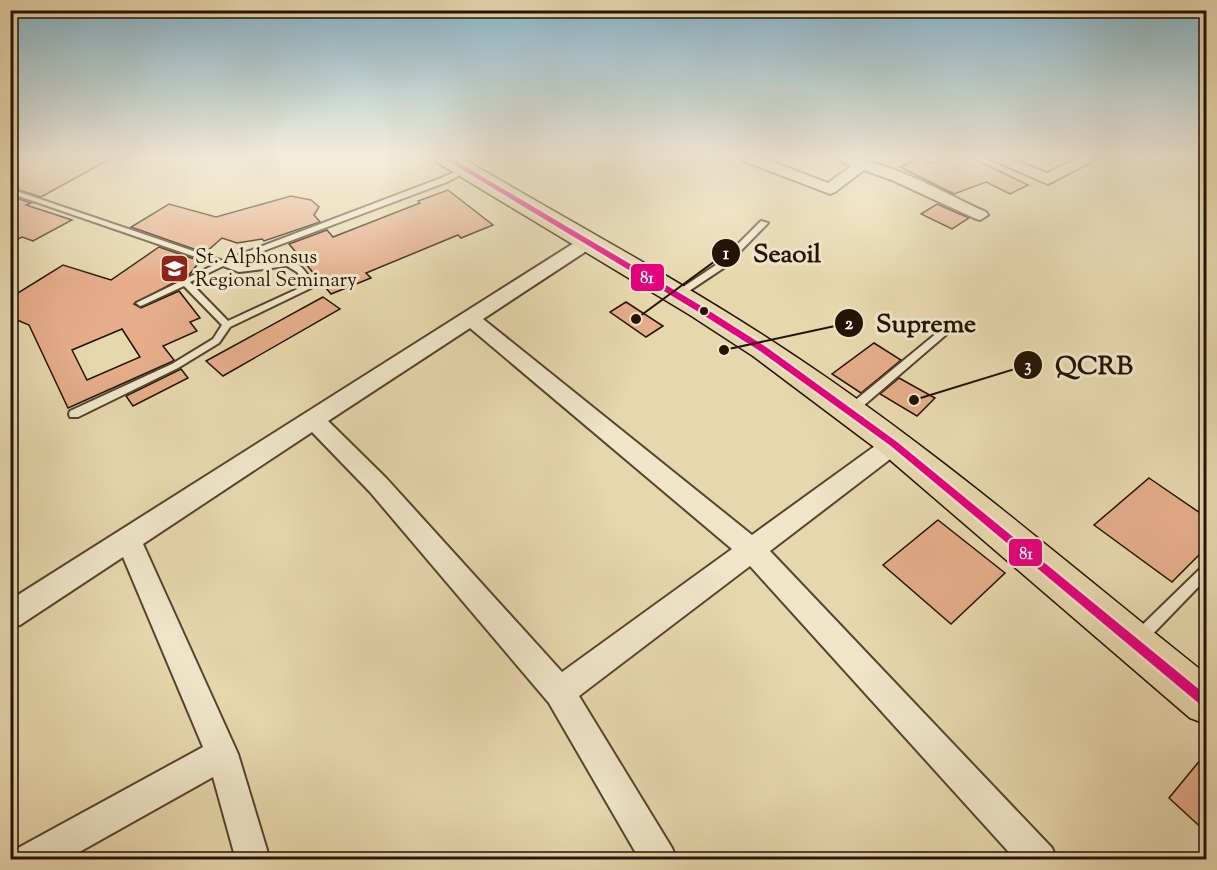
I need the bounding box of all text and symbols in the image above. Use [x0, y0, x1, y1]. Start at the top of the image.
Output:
callout: Seaoil [711, 231, 833, 275]
text: Seaoil [753, 237, 822, 274]
text: 1 [723, 242, 730, 268]
place label: St. Alphonsus Regional Seminary [195, 244, 357, 296]
school or university icon: St. Alphonsus Regional Seminary [158, 252, 190, 284]
line badge: 81 [630, 263, 665, 292]
text: 81 [640, 268, 654, 291]
callout: Supreme [834, 301, 988, 345]
unlabelled marker [698, 305, 710, 317]
text: Supreme [876, 307, 976, 344]
text: 2 [845, 312, 854, 338]
callout: QCRB [1013, 343, 1145, 387]
text: QCRB [1055, 349, 1134, 386]
text: 3 [1024, 354, 1032, 380]
line badge: 81 [1008, 538, 1043, 567]
text: 81 [1019, 544, 1033, 567]

